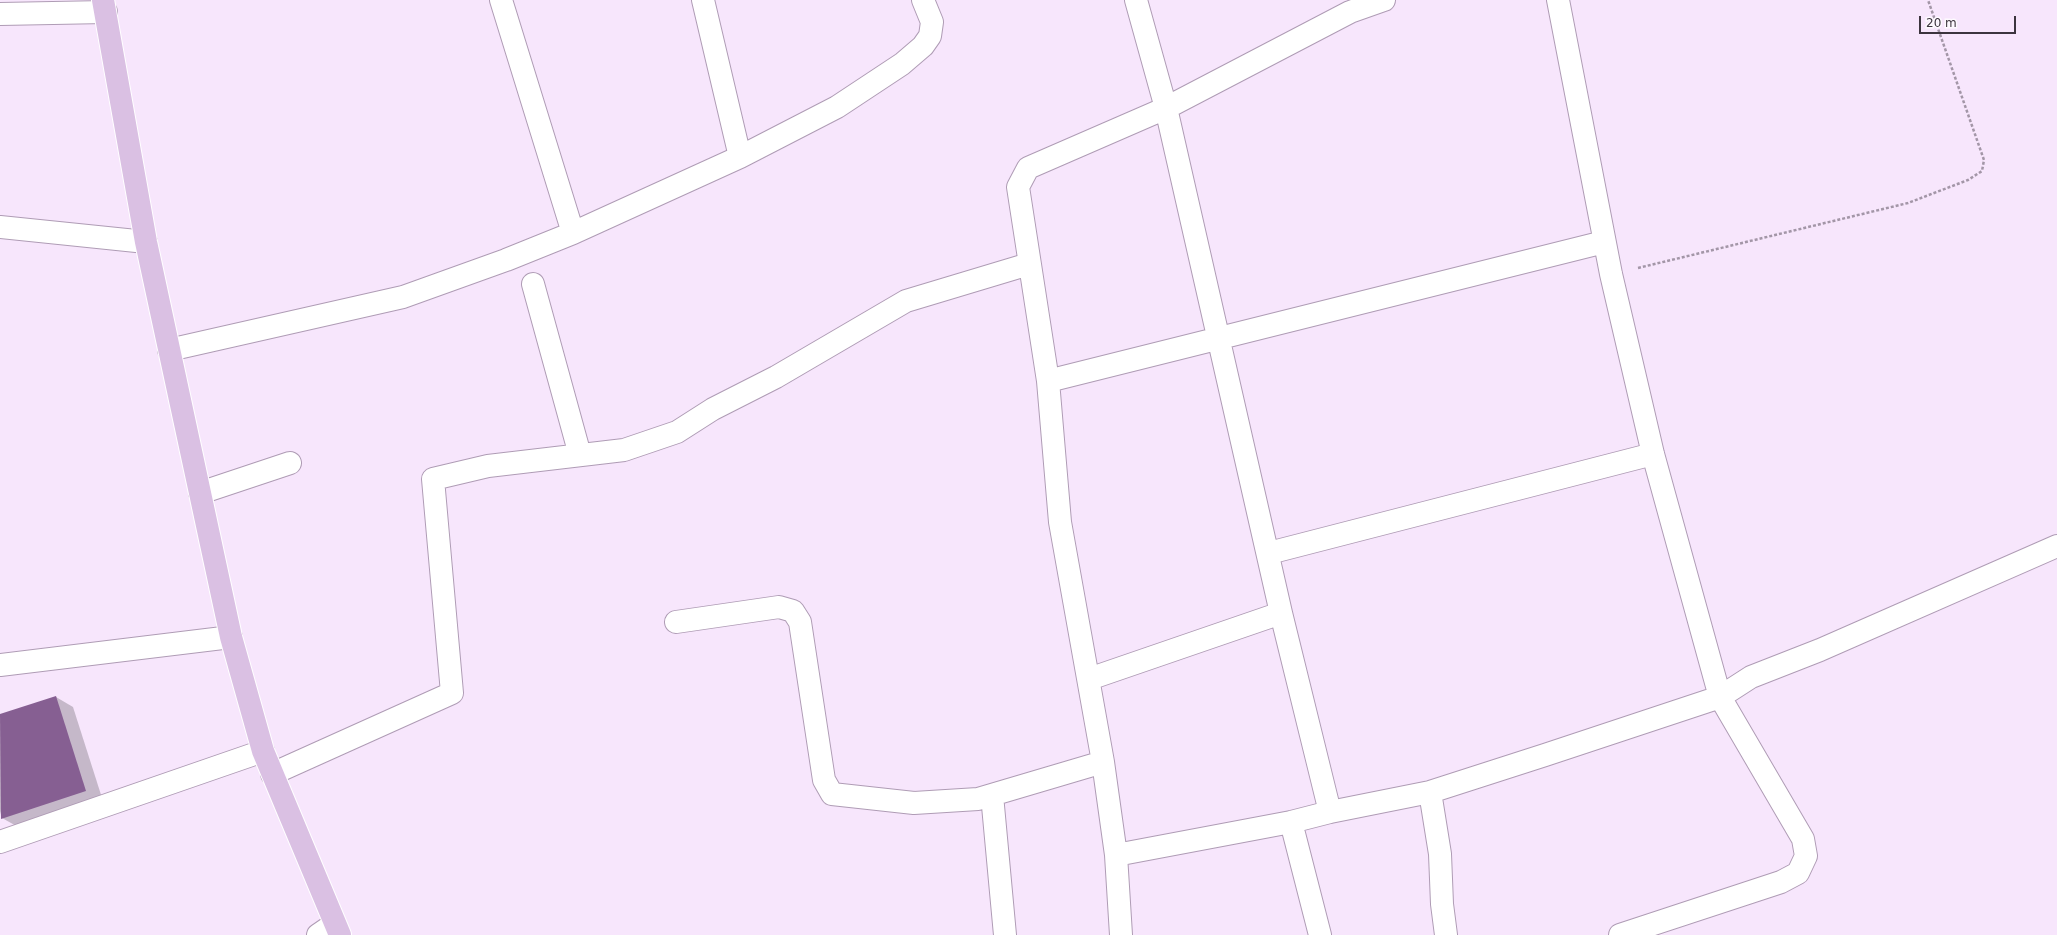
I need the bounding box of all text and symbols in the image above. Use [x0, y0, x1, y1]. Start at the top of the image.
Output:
scale bar [1921, 8, 2018, 34]
text: 20 m [1926, 16, 1957, 30]

